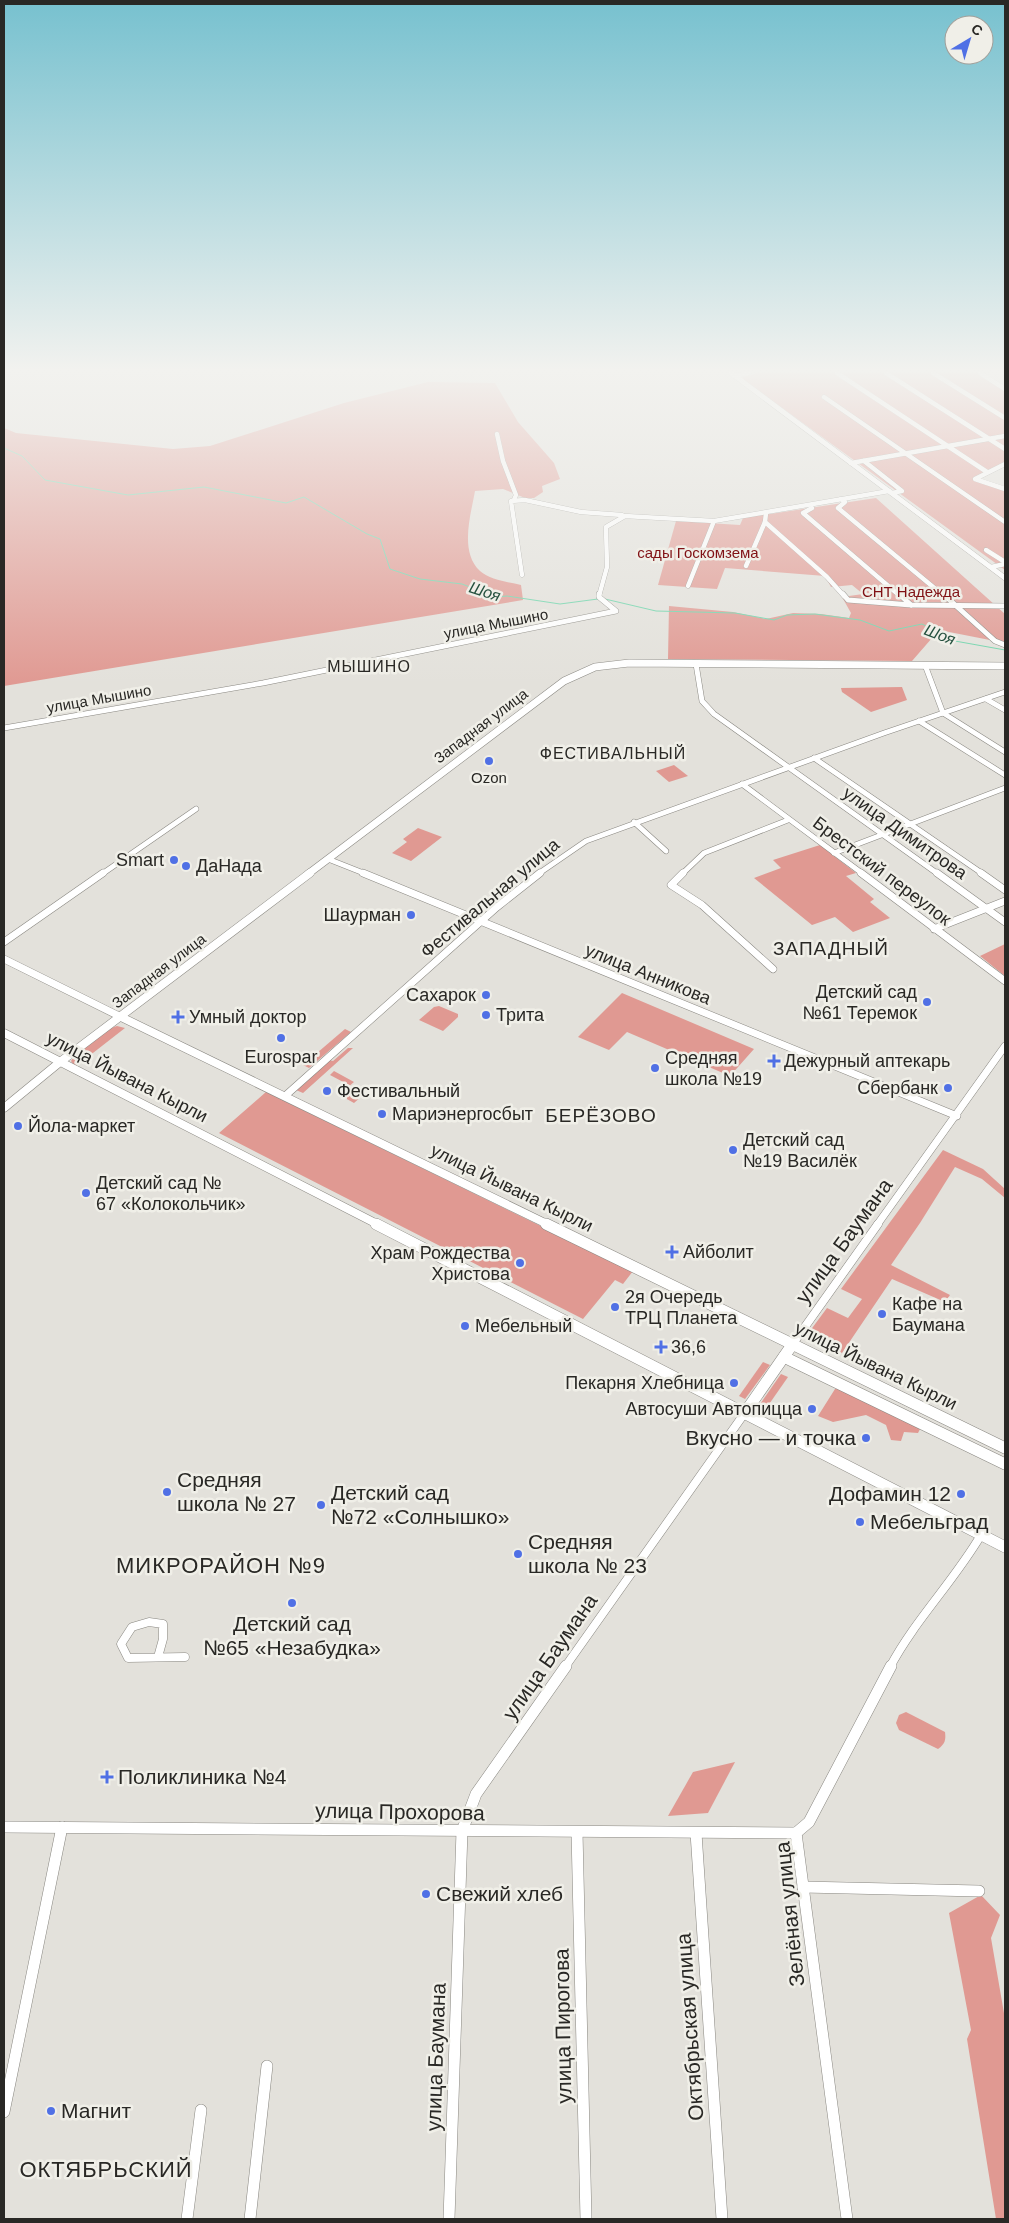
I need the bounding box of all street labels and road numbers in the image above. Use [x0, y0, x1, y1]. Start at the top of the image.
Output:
street label: улица Мышино [442, 605, 549, 642]
street label: улица Мышино [45, 681, 152, 716]
street label: Западная улица [431, 684, 531, 766]
street label: улица Димитрова [839, 783, 972, 884]
street label: Брестский переулок [809, 813, 955, 930]
street label: Фестивальная улица [417, 834, 564, 962]
street label: Западная улица [109, 929, 209, 1011]
street label: улица Анникова [582, 940, 715, 1009]
street label: улица Йывана Кырли [43, 1027, 211, 1126]
street label: улица Йывана Кырли [428, 1139, 597, 1236]
street label: улица Баумана [791, 1174, 897, 1308]
street label: улица Йывана Кырли [792, 1317, 961, 1414]
street label: улица Баумана [498, 1589, 602, 1724]
street label: улица Прохорова [315, 1799, 485, 1824]
street label: Зелёная улица [770, 1840, 809, 1988]
street label: Октябрьская улица [671, 1932, 708, 2122]
street label: улица Пирогова [550, 1948, 575, 2104]
street label: улица Баумана [421, 1982, 450, 2132]

